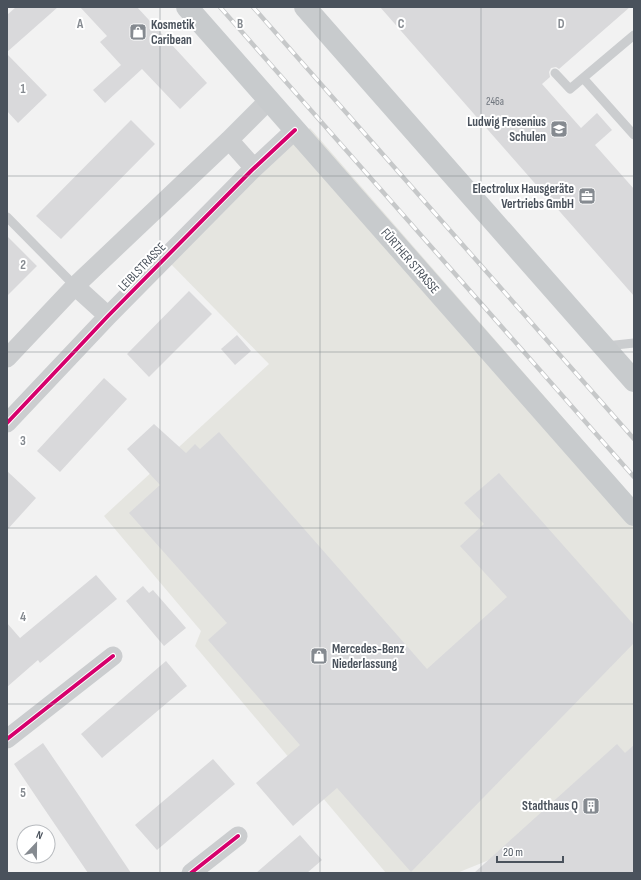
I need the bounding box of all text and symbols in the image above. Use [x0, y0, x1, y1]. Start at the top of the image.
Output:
text: A [76, 16, 84, 32]
text: B [237, 16, 243, 32]
text: C [398, 16, 405, 32]
text: D [558, 16, 565, 32]
place label: Kosmetik Caribean [151, 17, 195, 48]
shop icon: Kosmetik Caribean [128, 22, 148, 42]
text: 1 [20, 81, 26, 97]
house number: 246a [486, 95, 504, 108]
place label: Ludwig Fresenius Schulen [467, 114, 546, 145]
school or university icon: Ludwig Fresenius Schulen [549, 119, 569, 139]
place label: Electrolux Hausgeräte Vertriebs GmbH [472, 181, 574, 212]
office icon: Electrolux Hausgeräte Vertriebs GmbH [577, 186, 597, 206]
street label: FÜRTHER STRASSE [377, 225, 443, 297]
street label: LEIBLSTRASSE [115, 239, 169, 295]
text: 2 [20, 257, 26, 273]
text: 3 [20, 433, 26, 449]
text: 4 [20, 609, 26, 625]
place label: Mercedes-Benz Niederlassung [332, 641, 404, 672]
shop icon: Mercedes-Benz Niederlassung [309, 646, 329, 666]
text: 5 [20, 785, 26, 801]
building icon: Stadthaus Q [581, 796, 601, 816]
place label: Stadthaus Q [522, 798, 578, 814]
north arrow [16, 824, 56, 864]
text: N [34, 828, 45, 842]
scale bar [497, 838, 563, 864]
text: 20 m [503, 845, 523, 860]

